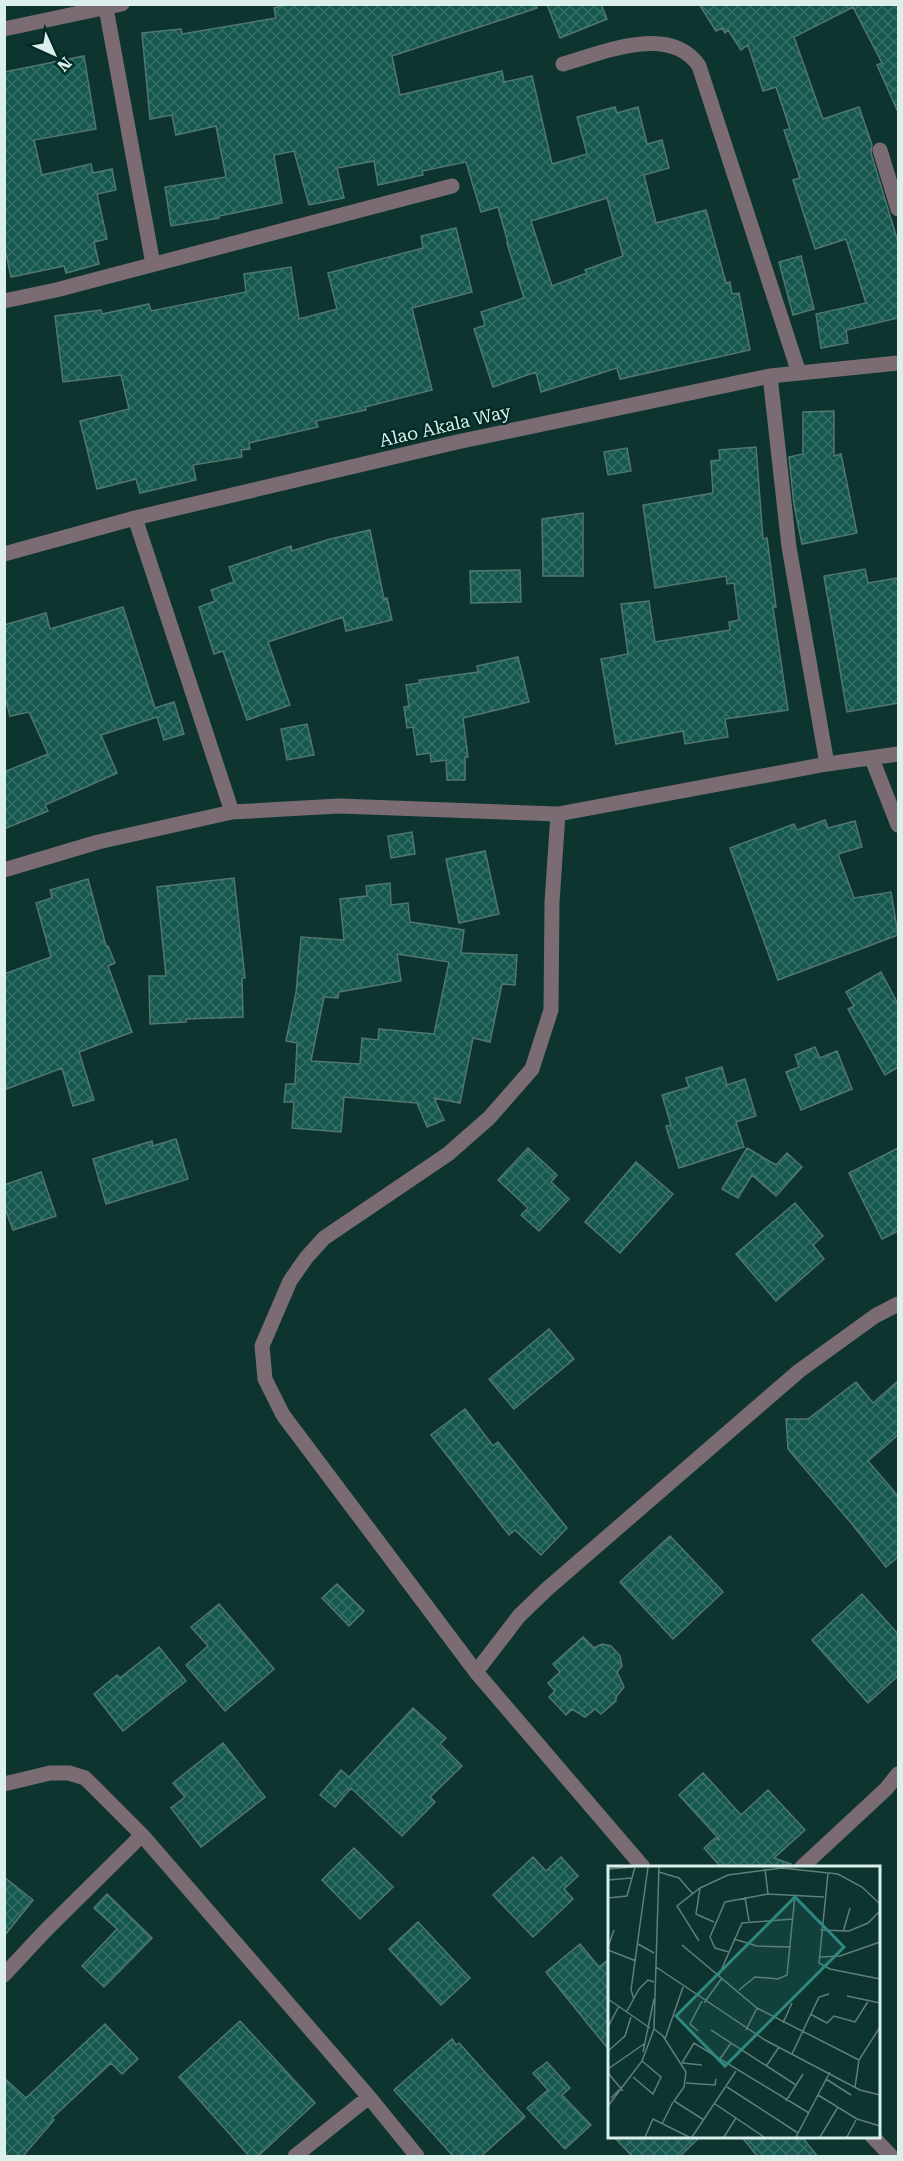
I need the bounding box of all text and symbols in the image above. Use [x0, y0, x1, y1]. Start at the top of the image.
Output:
north arrow [24, 24, 84, 84]
text: N [53, 53, 75, 75]
street label: Alao Akala Way [377, 400, 513, 451]
inset map [608, 1866, 879, 2137]

